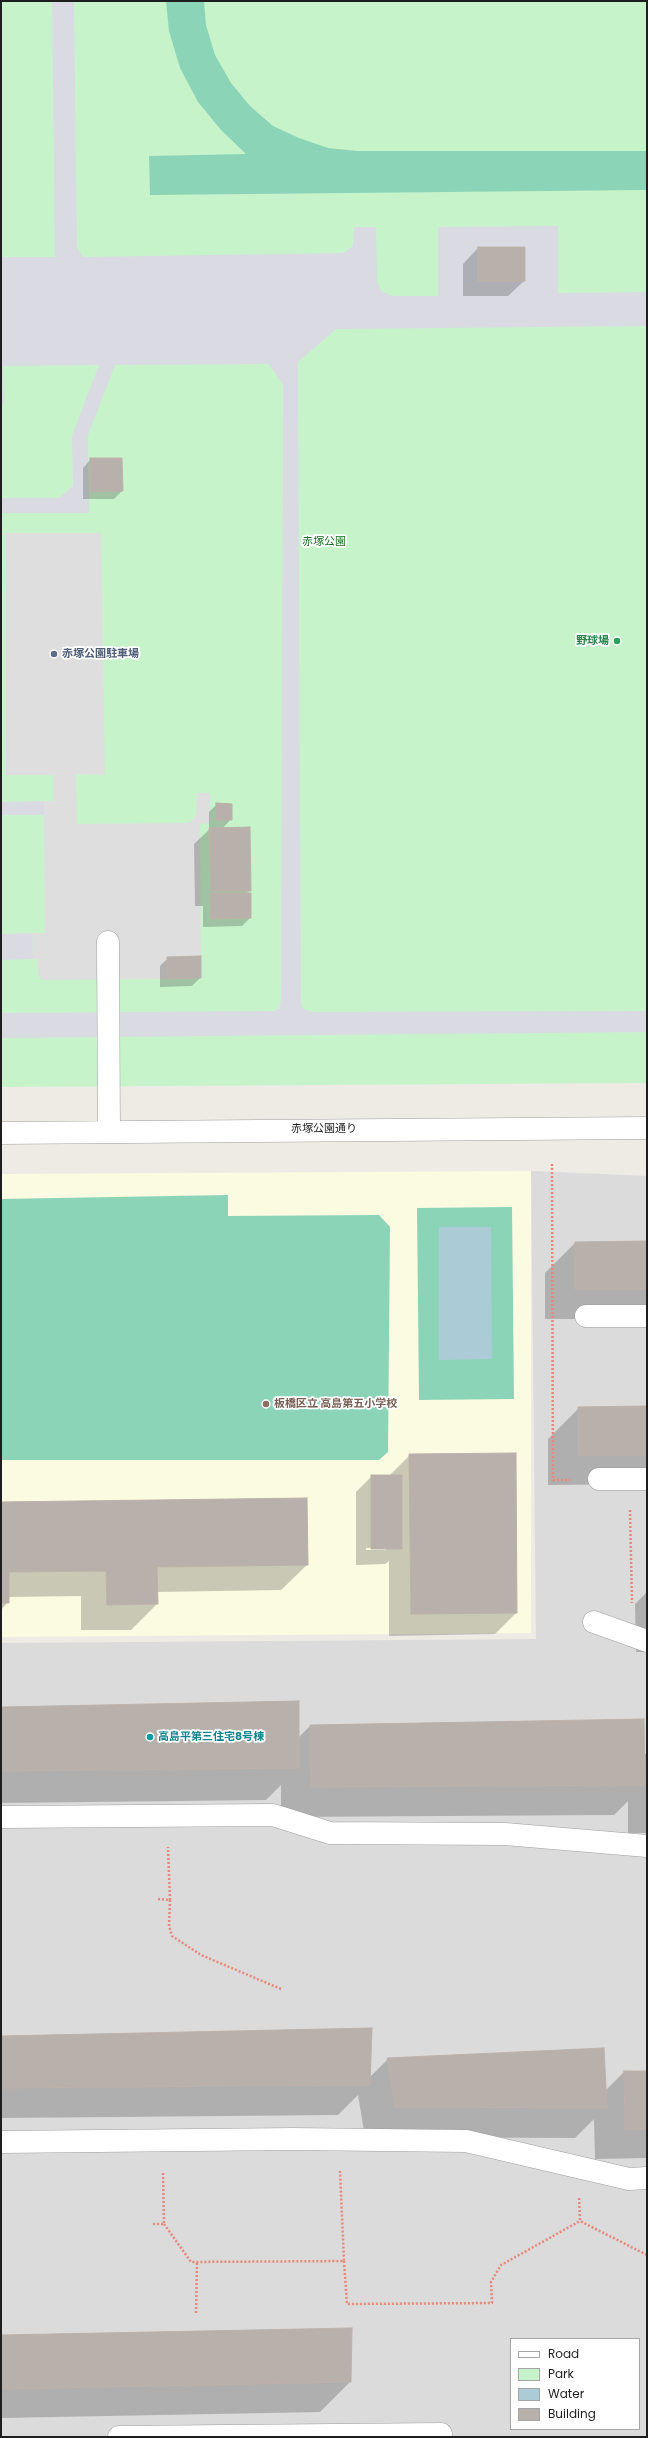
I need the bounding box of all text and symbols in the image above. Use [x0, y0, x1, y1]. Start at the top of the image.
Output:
park label: 赤塚公園 [302, 535, 346, 549]
place label: 野球場 [576, 634, 609, 648]
marker: 野球場 [612, 636, 622, 646]
place label: 赤塚公園駐車場 [62, 647, 139, 661]
marker: 赤塚公園駐車場 [49, 649, 59, 659]
street label: 赤塚公園通り [291, 1122, 357, 1136]
place label: 板橋区立 高島第五小学校 [274, 1397, 397, 1411]
marker: 板橋区立 高島第五小学校 [261, 1399, 271, 1409]
place label: 高島平第三住宅8号棟 [158, 1730, 264, 1744]
marker: 高島平第三住宅8号棟 [145, 1732, 155, 1742]
legend [510, 2338, 640, 2430]
text: Road [548, 2345, 579, 2362]
text: Park [548, 2365, 574, 2382]
text: Water [548, 2385, 584, 2402]
text: Building [548, 2405, 596, 2422]

